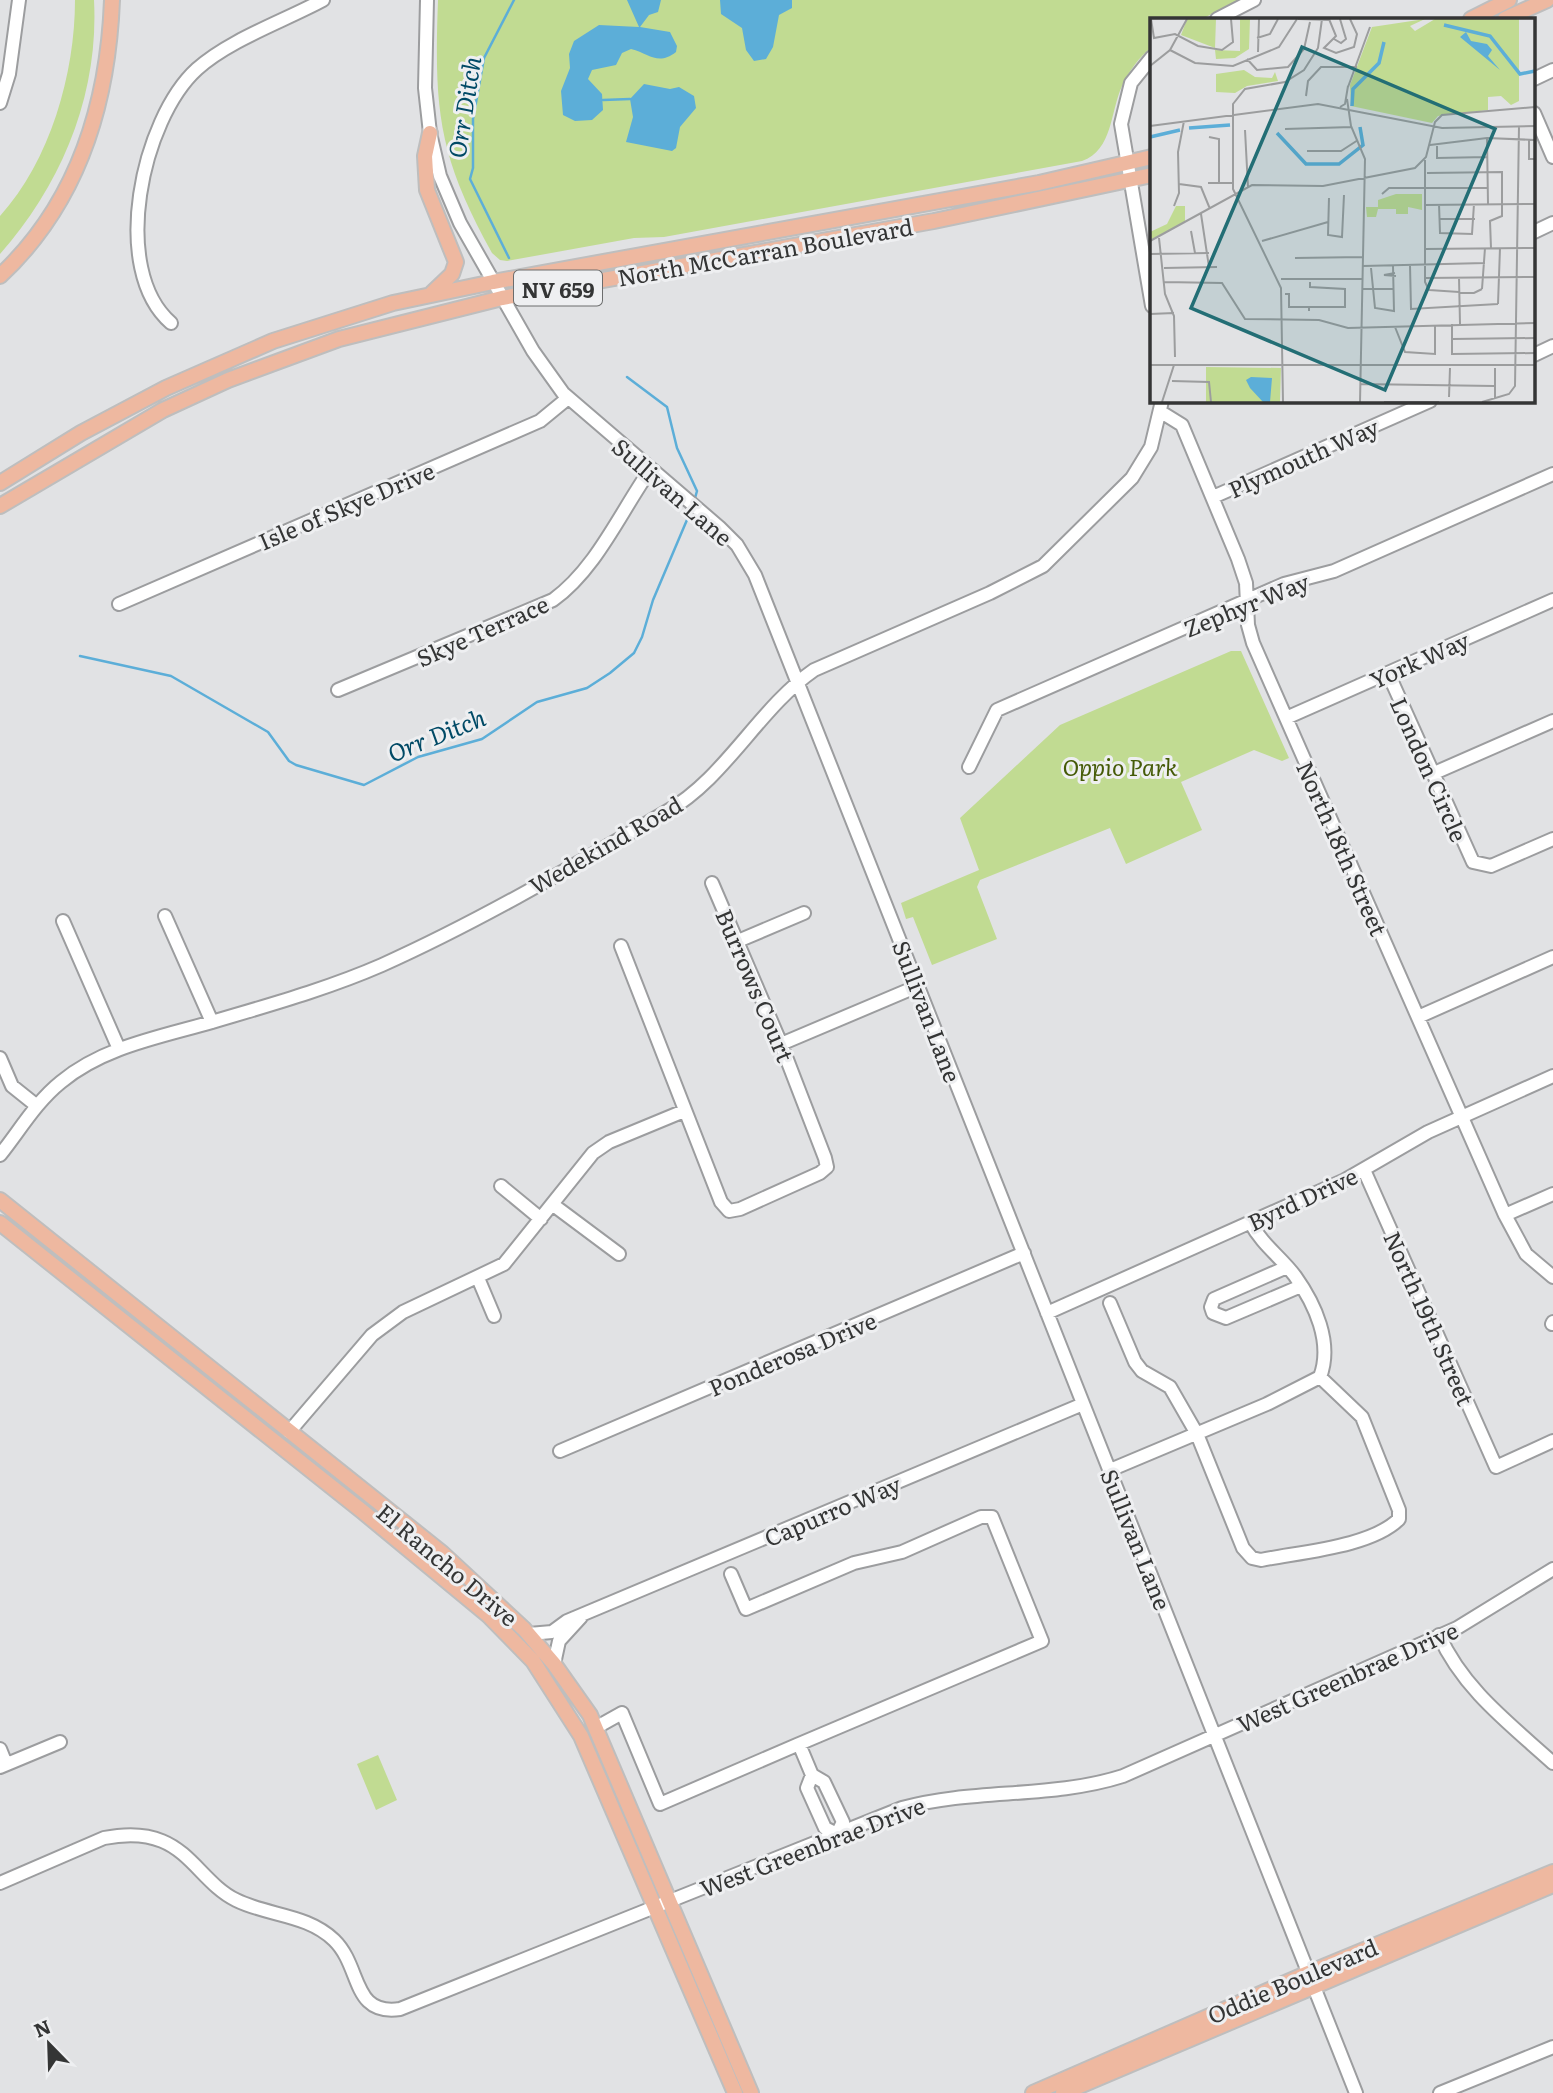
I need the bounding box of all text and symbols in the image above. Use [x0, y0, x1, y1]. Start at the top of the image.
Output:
inset map [1150, 18, 1536, 402]
water label: Orr Ditch [438, 54, 488, 160]
street label: North McCarran Boulevard [615, 208, 915, 294]
road number: NV 659 [514, 270, 602, 306]
street label: Plymouth Way [1222, 408, 1384, 505]
street label: Sullivan Lane [605, 429, 741, 553]
street label: Isle of Skye Drive [253, 453, 439, 557]
street label: Zephyr Way [1178, 563, 1314, 645]
street label: Skye Terrace [411, 586, 553, 674]
street label: York Way [1364, 622, 1475, 696]
street label: London Circle [1383, 691, 1477, 847]
water label: Orr Ditch [382, 699, 490, 769]
park label: Oppio Park [1062, 749, 1178, 783]
street label: North 18th Street [1289, 755, 1397, 942]
street label: Wedekind Road [522, 786, 688, 902]
street label: Burrows Court [708, 903, 804, 1067]
street label: Sullivan Lane [885, 935, 971, 1087]
street label: Byrd Drive [1241, 1158, 1363, 1238]
street label: North 19th Street [1376, 1225, 1484, 1411]
street label: Ponderosa Drive [703, 1302, 881, 1404]
street label: Sullivan Lane [1093, 1463, 1181, 1615]
street label: Capurro Way [758, 1466, 906, 1554]
street label: El Rancho Drive [370, 1495, 526, 1633]
street label: West Greenbrae Drive [1231, 1612, 1463, 1740]
street label: West Greenbrae Drive [695, 1787, 930, 1905]
street label: Oddie Boulevard [1202, 1929, 1382, 2031]
north arrow [14, 2009, 84, 2079]
text: N [29, 2011, 55, 2043]

